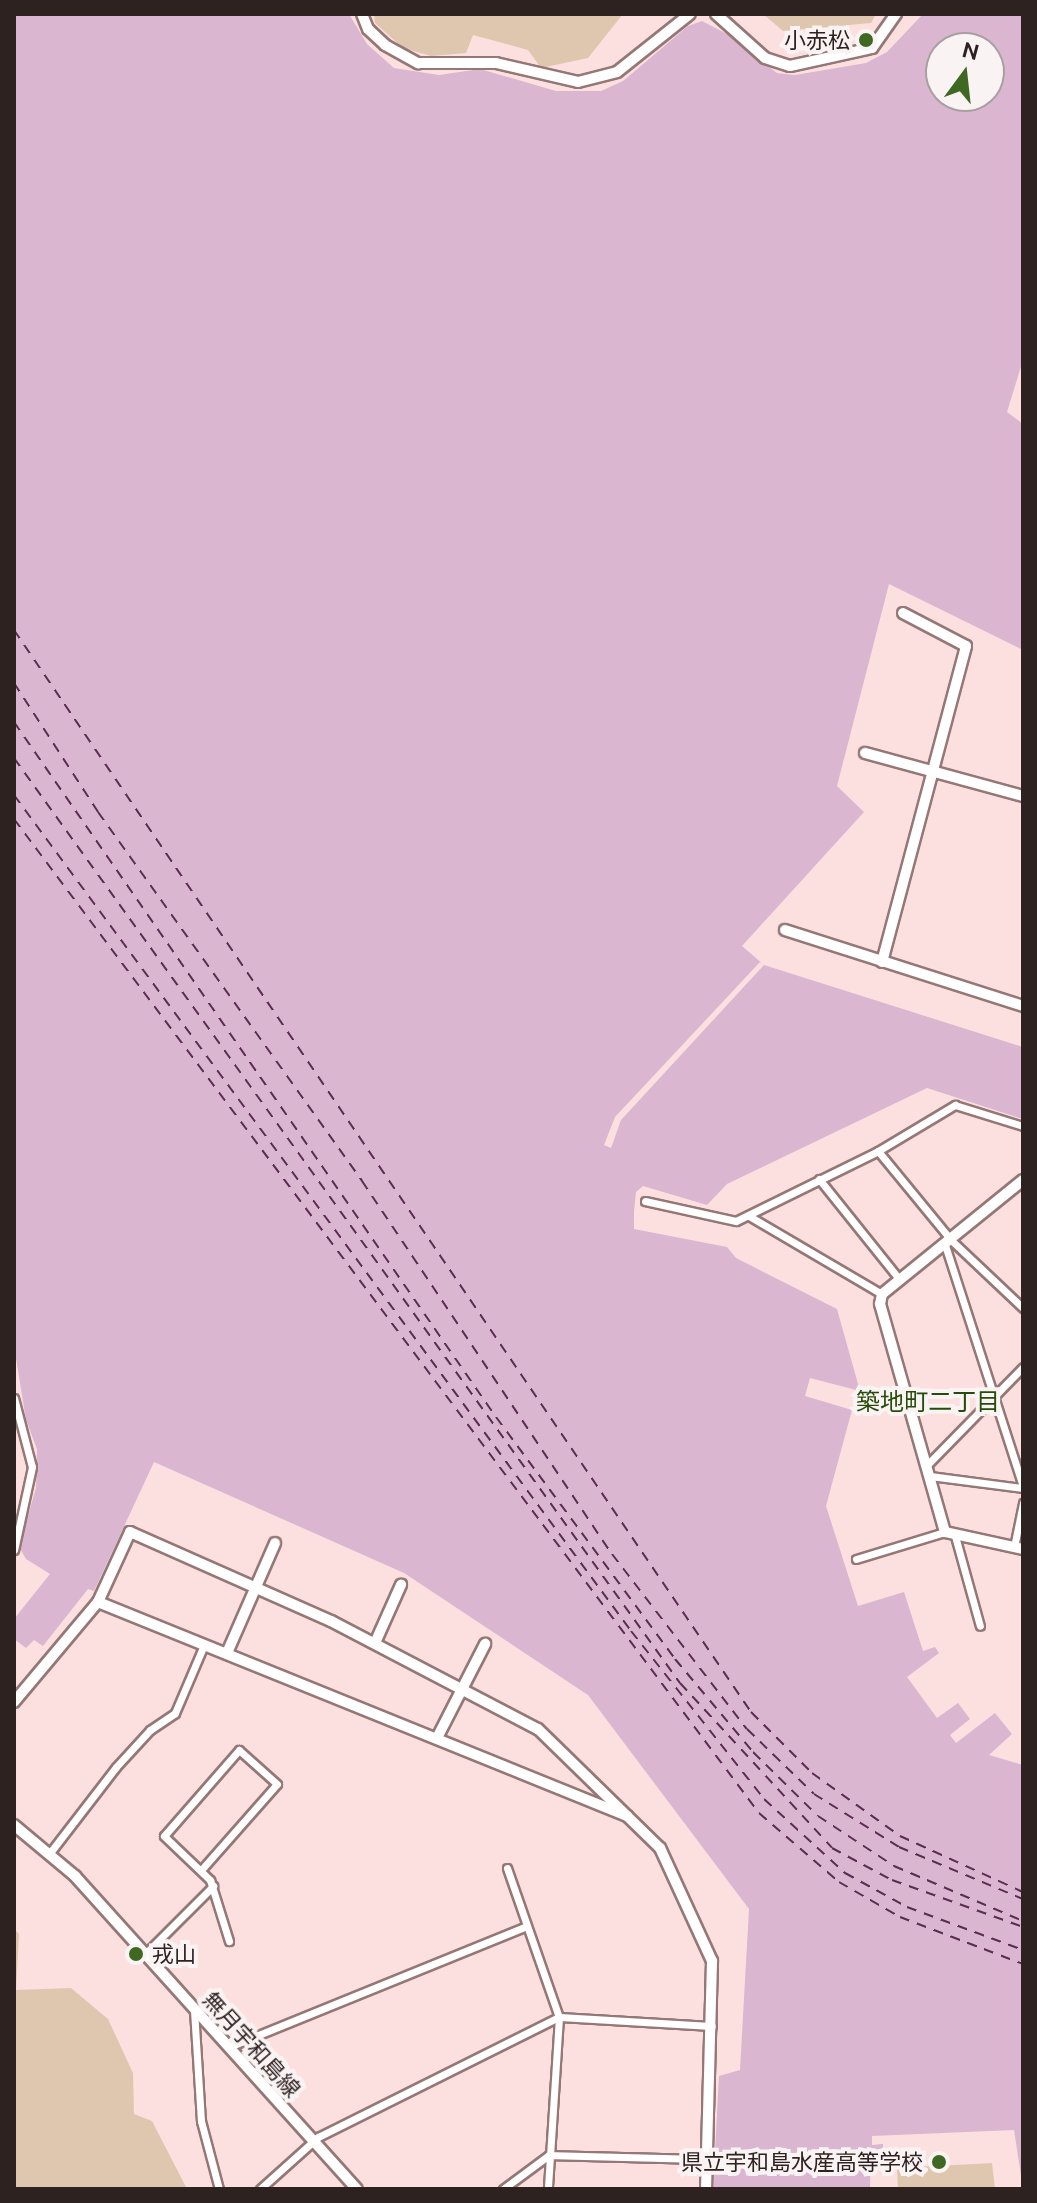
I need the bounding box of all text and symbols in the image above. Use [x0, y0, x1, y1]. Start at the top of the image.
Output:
place label: 小赤松 [784, 27, 850, 53]
marker: 小赤松 [857, 31, 875, 49]
north arrow [925, 32, 1005, 112]
text: N [960, 36, 982, 64]
district label: 築地町二丁目 [856, 1388, 1000, 1416]
place label: 戎山 [152, 1941, 196, 1967]
marker: 戎山 [127, 1945, 145, 1963]
street label: 無月宇和島線 [198, 1986, 306, 2102]
place label: 県立宇和島水産高等学校 [681, 2149, 923, 2175]
marker: 県立宇和島水産高等学校 [930, 2153, 948, 2171]

